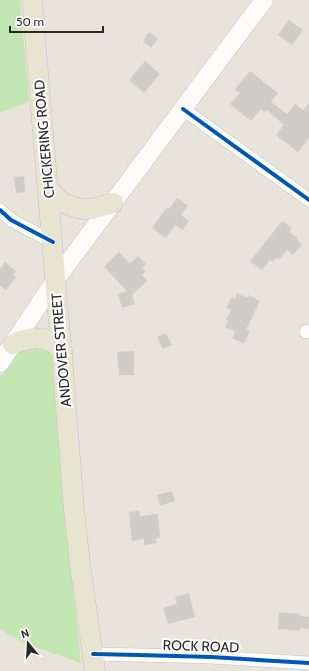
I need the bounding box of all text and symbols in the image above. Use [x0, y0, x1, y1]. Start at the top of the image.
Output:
scale bar [10, 8, 103, 34]
text: 50 m [16, 14, 44, 29]
street label: CHICKERING ROAD [30, 79, 58, 199]
street label: ANDOVER STREET [47, 292, 75, 408]
north arrow [8, 623, 48, 663]
text: N [19, 626, 31, 641]
street label: ROCK ROAD [162, 636, 240, 656]

